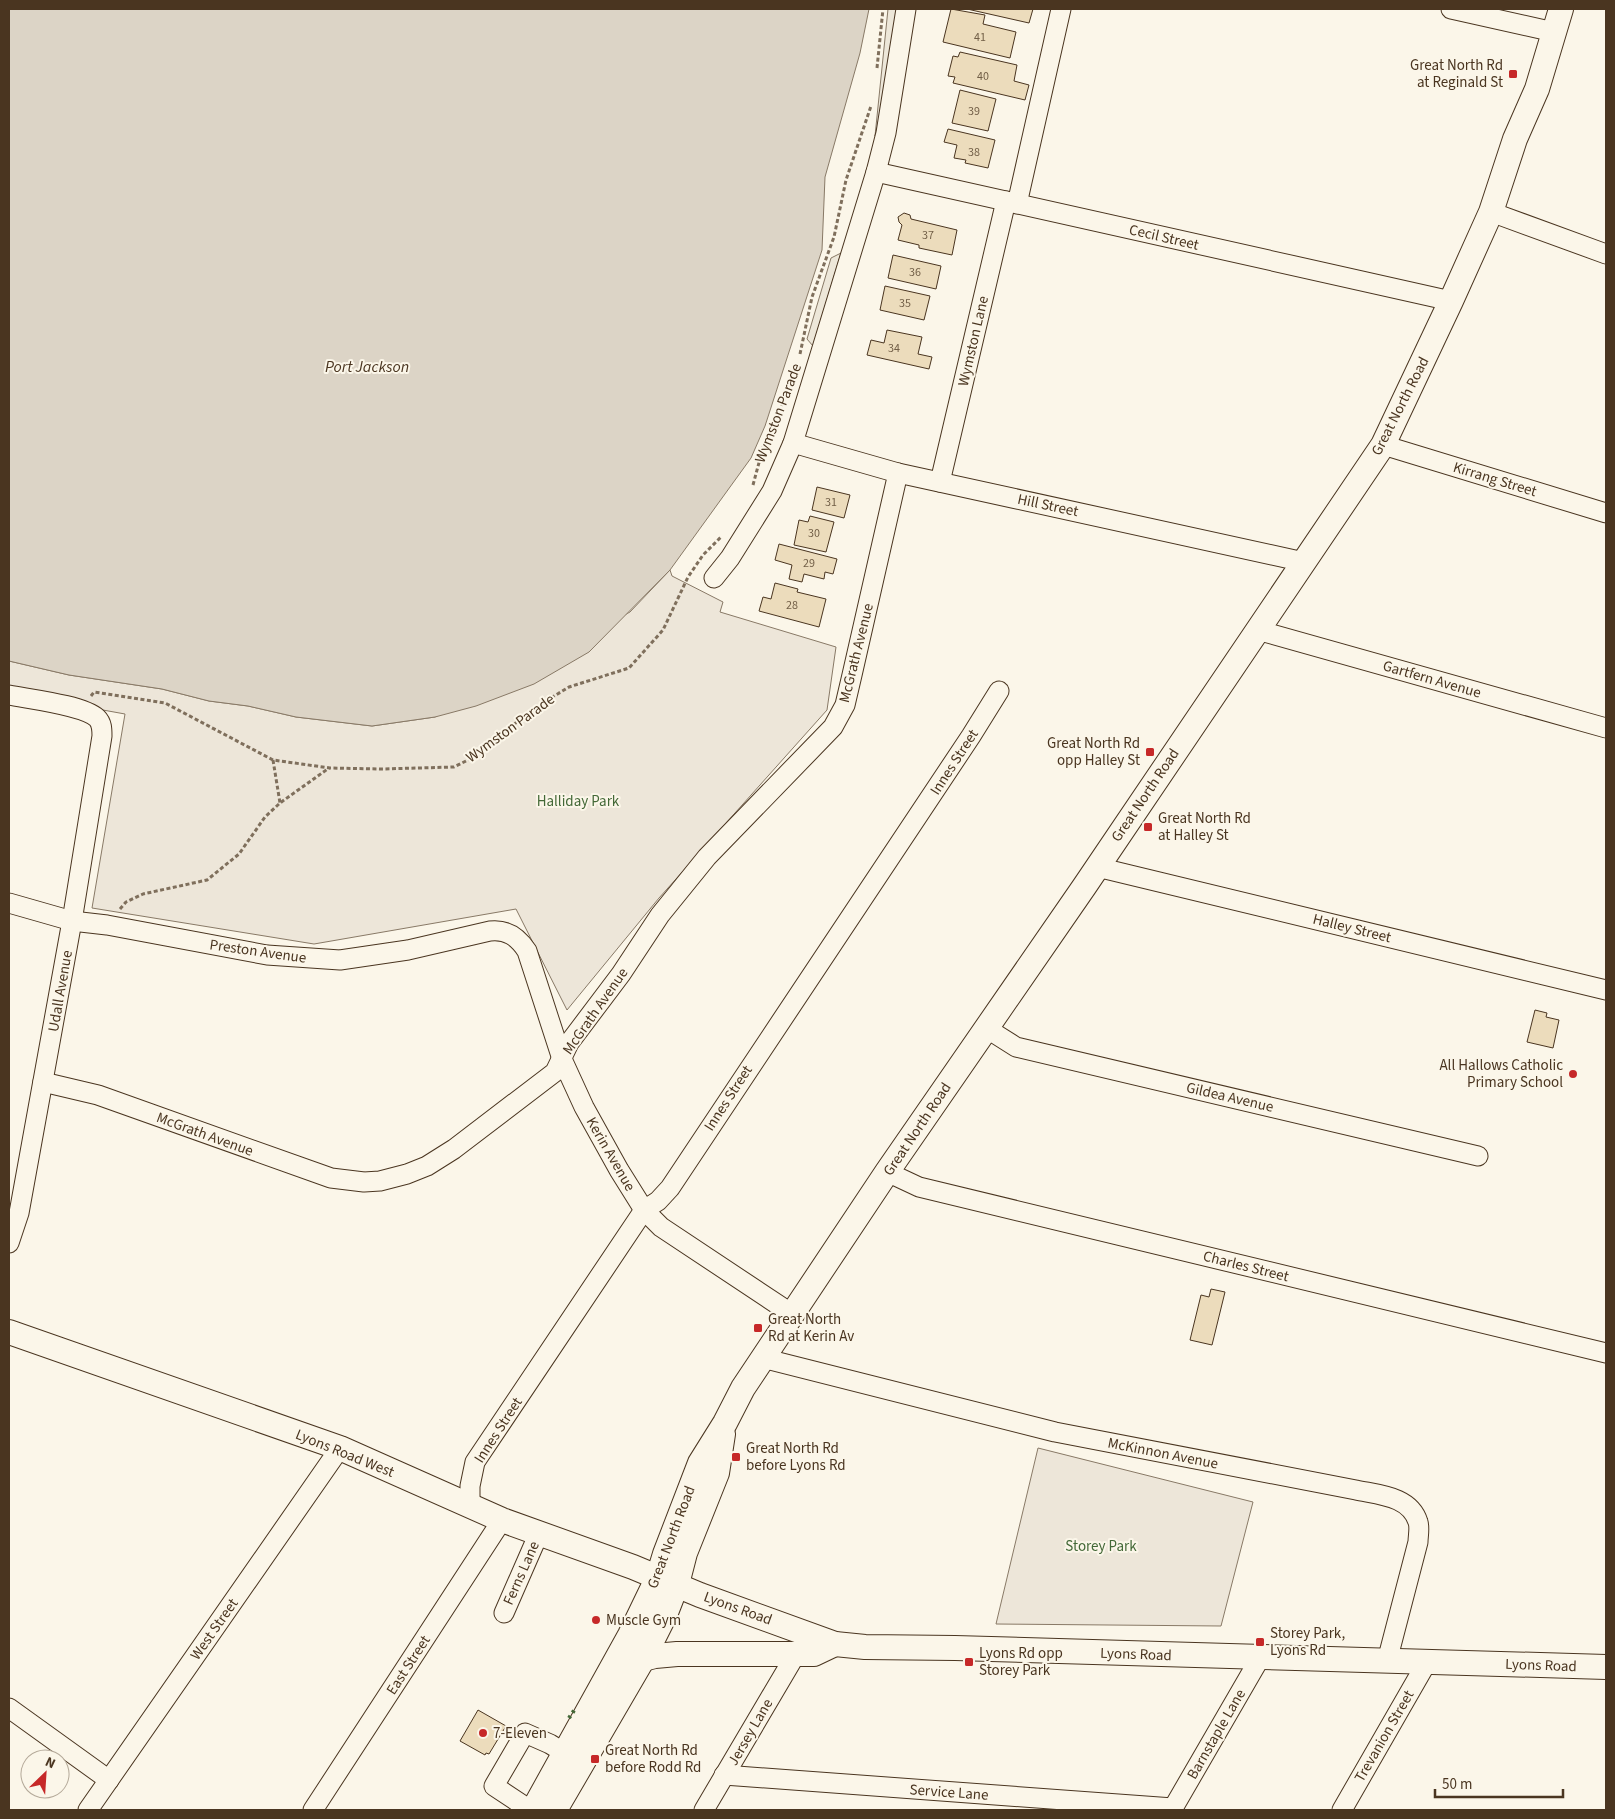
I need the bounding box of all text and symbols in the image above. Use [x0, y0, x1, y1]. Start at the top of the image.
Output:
house number: 41 [974, 29, 986, 46]
place label: Great North Rd at Reginald St [1410, 55, 1503, 93]
house number: 40 [977, 68, 989, 85]
marker: Great North Rd at Reginald St [1507, 68, 1519, 80]
house number: 39 [968, 103, 980, 120]
house number: 38 [968, 144, 980, 161]
street label: Cecil Street [1127, 219, 1201, 256]
house number: 37 [922, 227, 934, 244]
house number: 36 [909, 264, 921, 281]
street label: Wymston Lane [953, 294, 994, 388]
house number: 35 [899, 295, 911, 312]
house number: 34 [888, 340, 900, 357]
street label: Great North Road [1366, 353, 1434, 459]
water label: Port Jackson [325, 356, 409, 378]
street label: Wymston Parade [750, 360, 807, 466]
street label: Kirrang Street [1450, 457, 1539, 502]
street label: Hill Street [1016, 489, 1080, 522]
house number: 31 [825, 494, 837, 511]
house number: 30 [808, 525, 820, 542]
house number: 29 [803, 555, 815, 572]
house number: 28 [786, 597, 798, 614]
street label: McGrath Avenue [834, 601, 879, 705]
street label: Gartfern Avenue [1380, 655, 1483, 704]
street label: Wymston Parade [462, 689, 559, 768]
street label: Innes Street [925, 725, 984, 799]
place label: Great North Rd opp Halley St [1047, 733, 1140, 771]
street label: Great North Road [1106, 744, 1184, 846]
marker: Great North Rd opp Halley St [1144, 746, 1156, 758]
park label: Halliday Park [537, 791, 620, 812]
place label: Great North Rd at Halley St [1158, 808, 1251, 846]
marker: Great North Rd at Halley St [1142, 821, 1154, 833]
street label: Halley Street [1310, 909, 1393, 948]
street label: Preston Avenue [208, 934, 308, 969]
street label: Udall Avenue [43, 949, 78, 1034]
street label: McGrath Avenue [558, 964, 633, 1059]
place label: All Hallows Catholic Primary School [1439, 1055, 1563, 1093]
street label: Innes Street [699, 1061, 758, 1135]
marker: All Hallows Catholic Primary School [1567, 1068, 1579, 1080]
street label: Gildea Avenue [1184, 1077, 1276, 1118]
street label: Great North Road [878, 1078, 956, 1180]
street label: McGrath Avenue [153, 1107, 256, 1162]
street label: Kerin Avenue [581, 1113, 640, 1195]
street label: Charles Street [1201, 1246, 1291, 1287]
place label: Great North Rd at Kerin Av [768, 1309, 854, 1347]
marker: Great North Rd at Kerin Av [752, 1322, 764, 1334]
street label: Innes Street [469, 1393, 528, 1467]
street label: Lyons Road West [292, 1424, 397, 1483]
street label: McKinnon Avenue [1106, 1432, 1220, 1474]
place label: Great North Rd before Lyons Rd [746, 1438, 846, 1476]
marker: Great North Rd before Lyons Rd [730, 1451, 742, 1463]
street label: Great North Road [642, 1483, 701, 1592]
park label: Storey Park [1065, 1536, 1137, 1557]
street label: Ferns Lane [498, 1538, 545, 1608]
street label: Lyons Road [701, 1586, 775, 1631]
street label: West Street [185, 1594, 243, 1664]
place label: Muscle Gym [606, 1610, 681, 1631]
marker: Muscle Gym [590, 1614, 602, 1626]
place label: Storey Park, Lyons Rd [1270, 1623, 1345, 1661]
street label: East Street [381, 1631, 436, 1699]
marker: Storey Park, Lyons Rd [1254, 1636, 1266, 1648]
place label: Lyons Rd opp Storey Park [979, 1643, 1063, 1681]
street label: Lyons Road [1100, 1643, 1172, 1666]
street label: Lyons Road [1505, 1654, 1577, 1677]
marker: Lyons Rd opp Storey Park [963, 1656, 975, 1668]
street label: Barnstaple Lane [1182, 1685, 1251, 1783]
street label: Trevanion Street [1350, 1686, 1419, 1786]
street label: Jersey Lane [723, 1695, 778, 1770]
place label: 7-Eleven [493, 1723, 547, 1744]
marker: 7-Eleven [477, 1727, 489, 1739]
place label: Great North Rd before Rodd Rd [605, 1740, 701, 1778]
north arrow [20, 1749, 70, 1799]
text: N [42, 1752, 59, 1774]
marker: Great North Rd before Rodd Rd [589, 1753, 601, 1765]
scale bar [1435, 1766, 1562, 1798]
text: 50 m [1442, 1774, 1472, 1795]
street label: Service Lane [909, 1779, 989, 1806]

